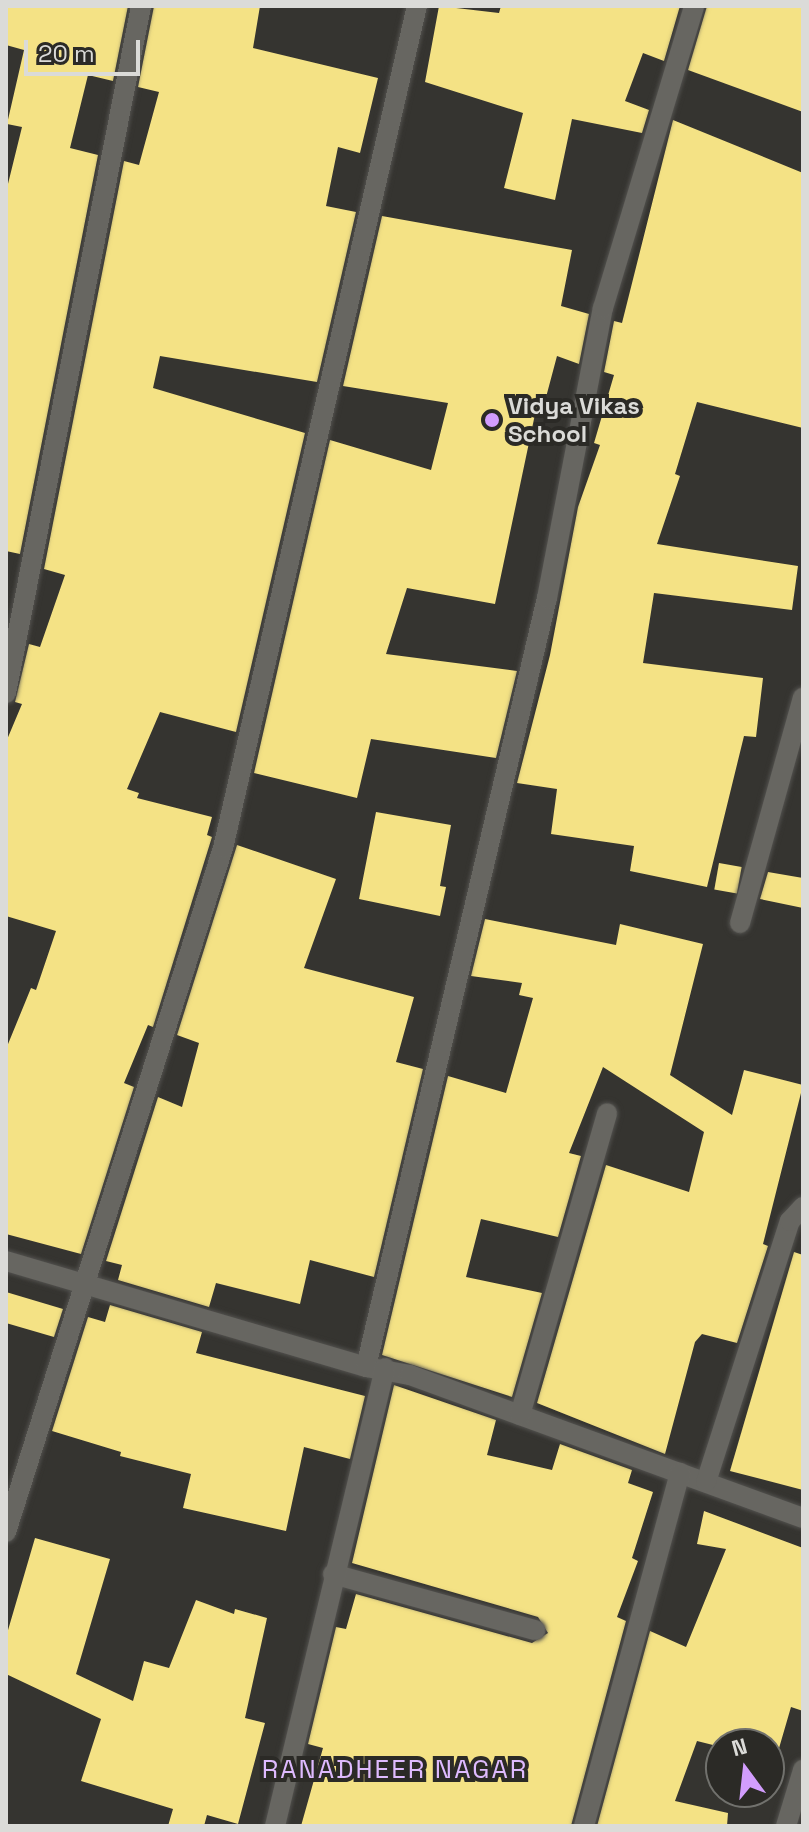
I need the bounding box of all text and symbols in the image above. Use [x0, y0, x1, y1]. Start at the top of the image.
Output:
scale bar [28, 24, 144, 74]
text: 20 m [38, 38, 95, 69]
place label: Vidya Vikas School [508, 392, 640, 448]
marker: Vidya Vikas School [483, 411, 501, 429]
north arrow [705, 1728, 785, 1808]
text: N [729, 1731, 750, 1762]
district label: RANADHEER NAGAR [262, 1754, 528, 1786]

